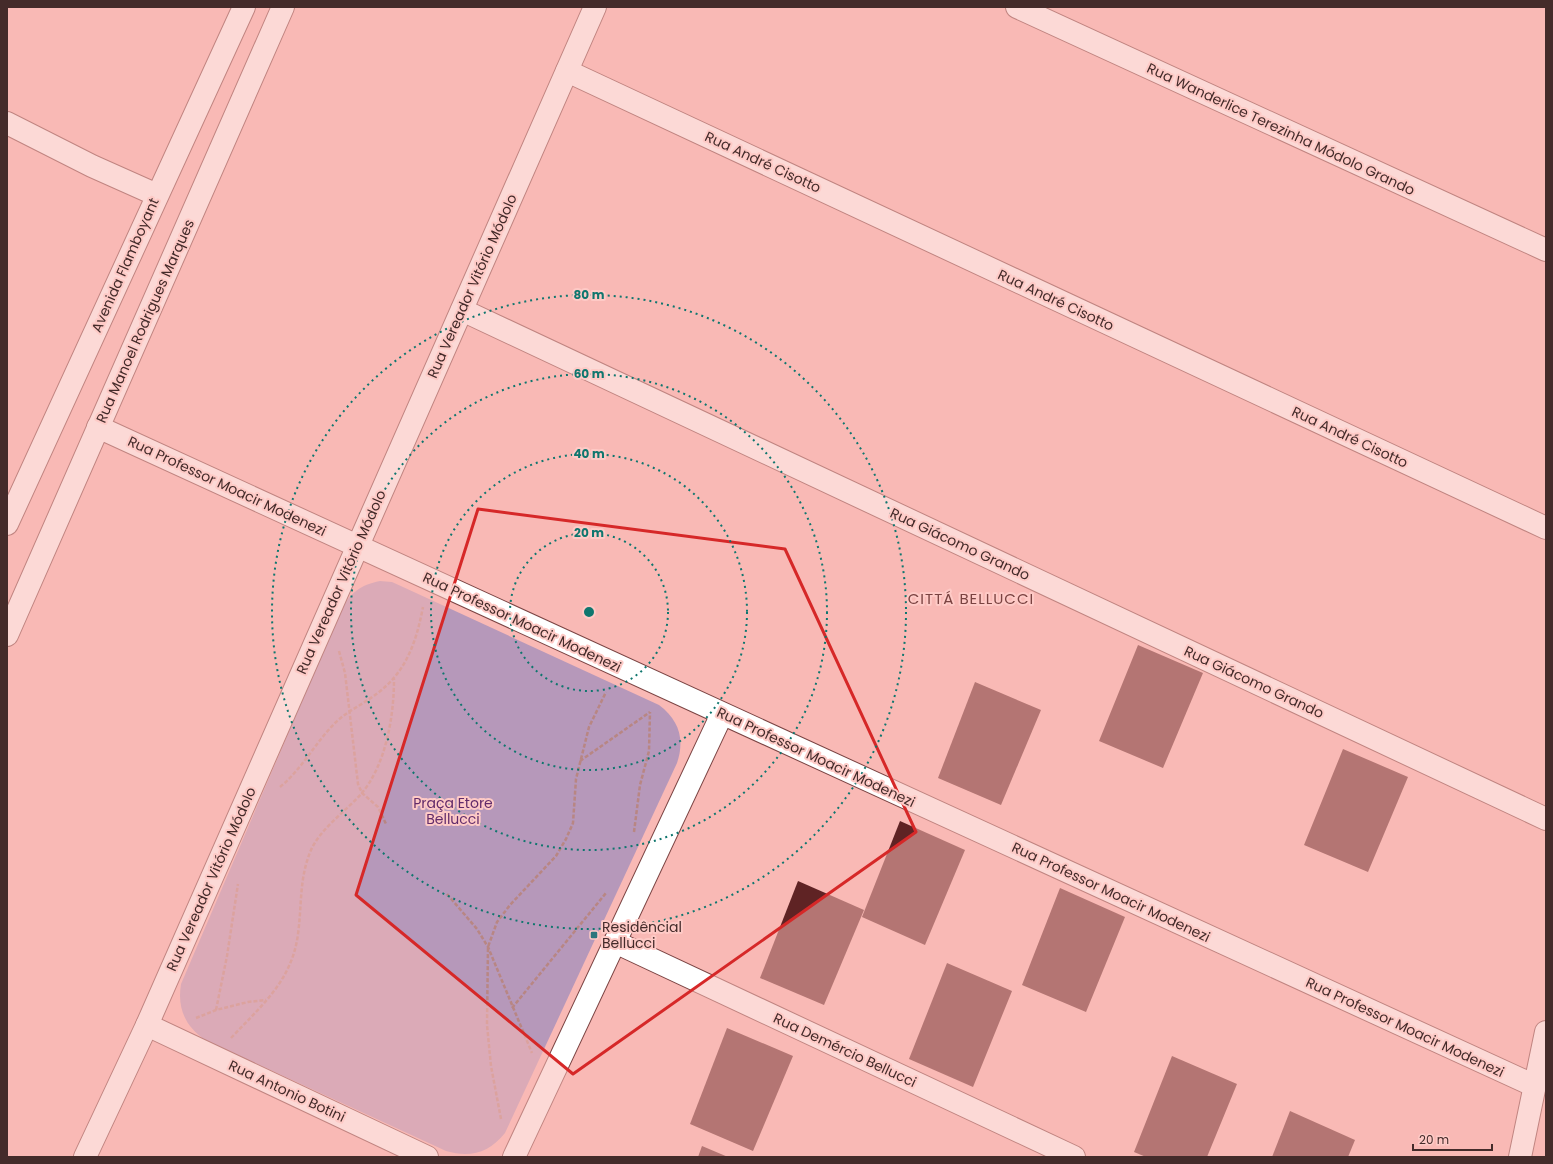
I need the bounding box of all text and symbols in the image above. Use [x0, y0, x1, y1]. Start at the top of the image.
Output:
street label: Rua Wanderlice Terezinha Módolo Grando [1144, 58, 1418, 200]
street label: Rua André Cisotto [702, 126, 824, 198]
street label: Rua Vereador Vitório Módolo [422, 191, 522, 381]
street label: Avenida Flamboyant [86, 195, 164, 335]
street label: Rua Manoel Rodrigues Marques [91, 216, 199, 426]
street label: Rua André Cisotto [995, 264, 1117, 336]
text: 80 m [574, 286, 605, 303]
text: 60 m [574, 365, 605, 382]
street label: Rua André Cisotto [1289, 401, 1411, 473]
street label: Rua Professor Moacir Modenezi [125, 431, 329, 541]
text: 40 m [573, 445, 605, 462]
street label: Rua Vereador Vitório Módolo [291, 487, 391, 677]
street label: Rua Giácomo Grando [887, 503, 1033, 585]
text: 20 m [574, 524, 604, 541]
street label: Rua Professor Moacir Modenezi [420, 567, 624, 677]
district label: CITTÁ BELLUCCI [908, 588, 1034, 609]
centre of rings [582, 605, 596, 619]
street label: Rua Giácomo Grando [1181, 641, 1327, 723]
street label: Rua Professor Moacir Modenezi [714, 702, 918, 812]
street label: Rua Vereador Vitório Módolo [161, 784, 261, 974]
park label: Praça Etore Bellucci [413, 793, 493, 829]
street label: Rua Professor Moacir Modenezi [1009, 837, 1213, 947]
place label: Residêncial Bellucci [602, 917, 682, 953]
marker: Residêncial Bellucci [589, 930, 599, 940]
street label: Rua Professor Moacir Modenezi [1303, 972, 1507, 1082]
street label: Rua Demércio Bellucci [770, 1008, 920, 1092]
street label: Rua Antonio Botini [225, 1055, 349, 1127]
scale bar [1413, 1126, 1492, 1152]
text: 20 m [1419, 1131, 1449, 1148]

